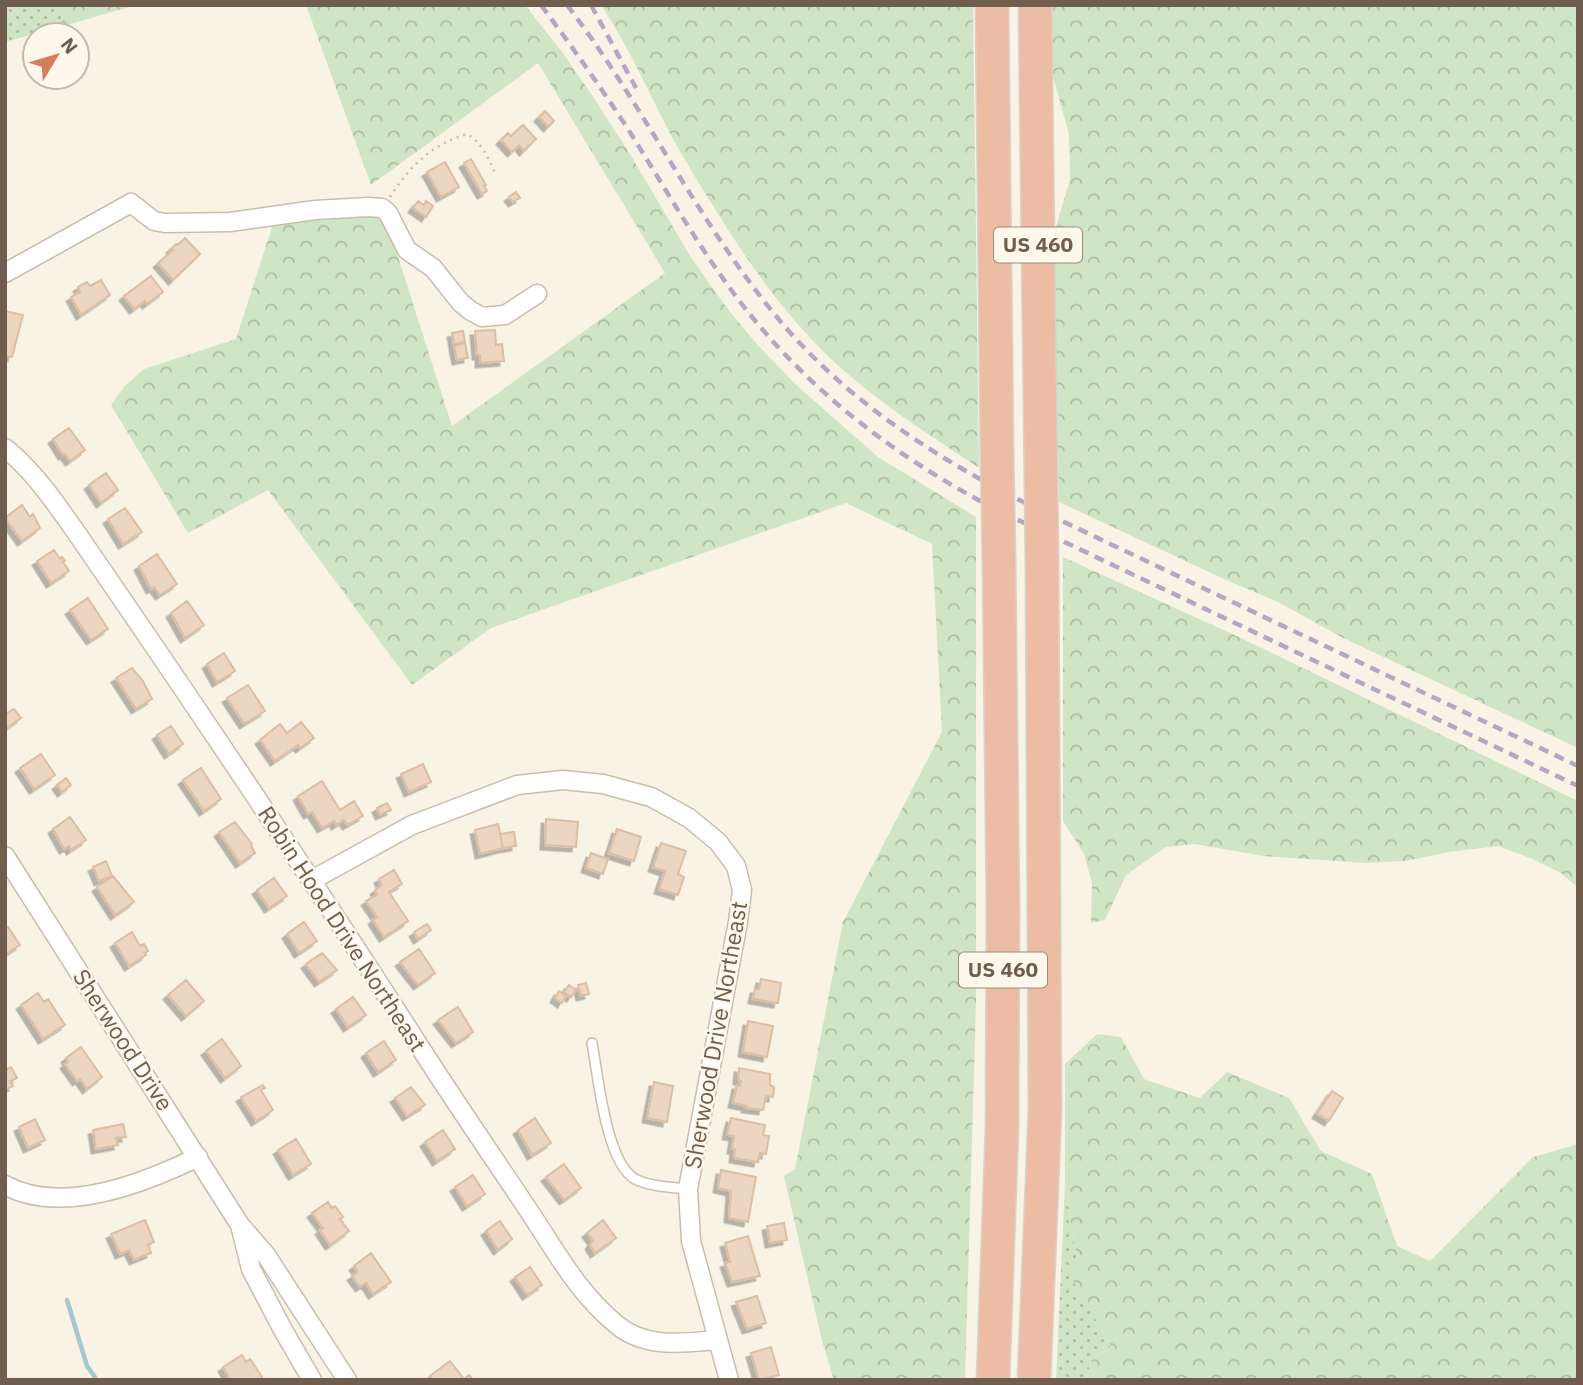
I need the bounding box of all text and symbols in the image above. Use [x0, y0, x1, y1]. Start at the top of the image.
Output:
north arrow [21, 21, 91, 91]
text: N [56, 33, 83, 58]
road number: US 460 [994, 228, 1082, 262]
street label: Robin Hood Drive Northeast [252, 800, 434, 1057]
street label: Sherwood Drive Northeast [677, 899, 753, 1171]
road number: US 460 [959, 953, 1047, 988]
street label: Sherwood Drive [67, 963, 181, 1116]

